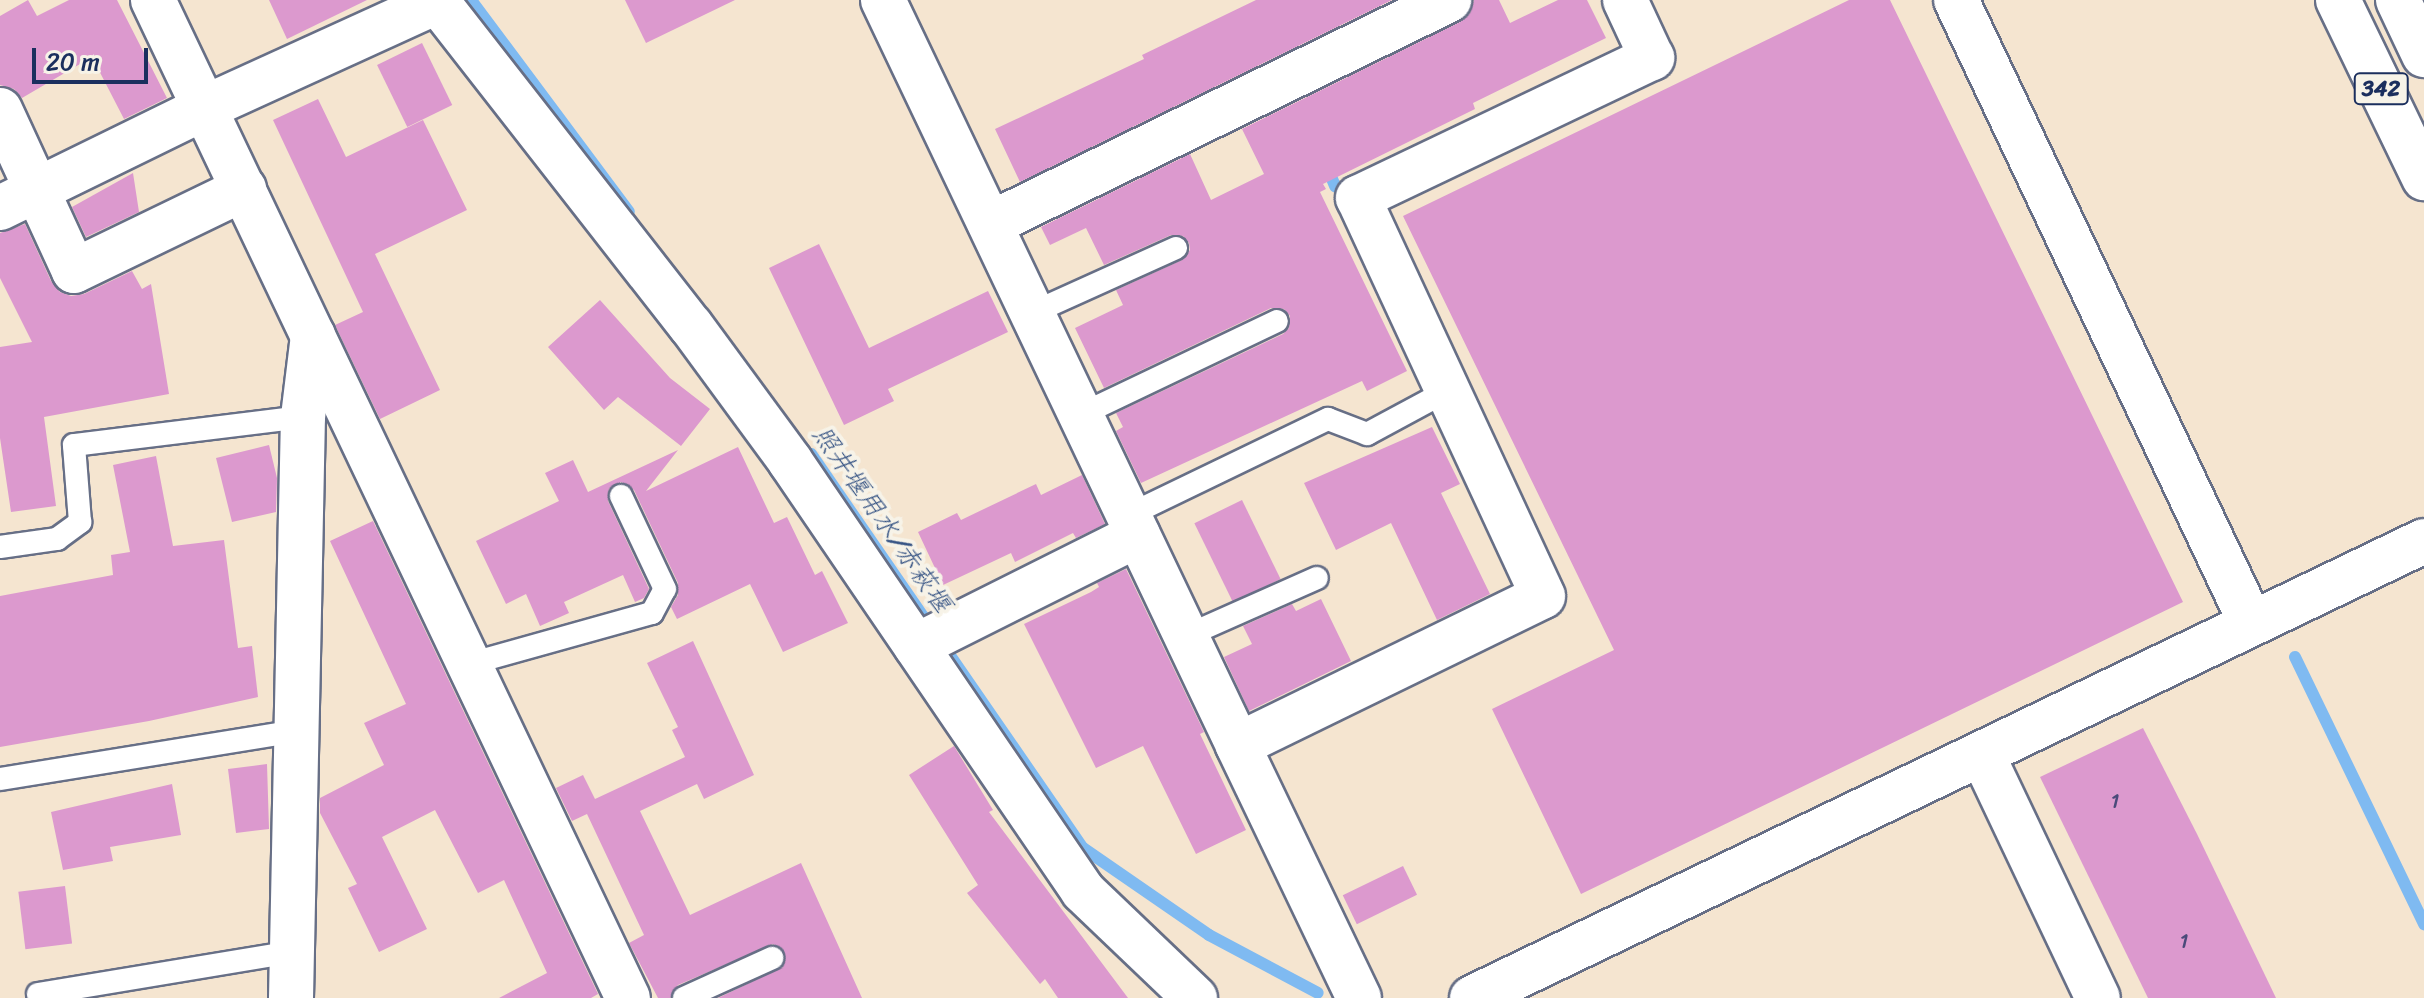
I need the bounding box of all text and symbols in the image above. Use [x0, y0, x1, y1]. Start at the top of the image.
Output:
scale bar [36, 32, 152, 82]
text: 20 m [46, 41, 100, 83]
road number: 342 [2353, 71, 2409, 107]
water label: 照井堰用水/赤萩堰 [806, 420, 958, 618]
house number: 1 [2111, 789, 2119, 813]
house number: 1 [2180, 929, 2188, 953]

